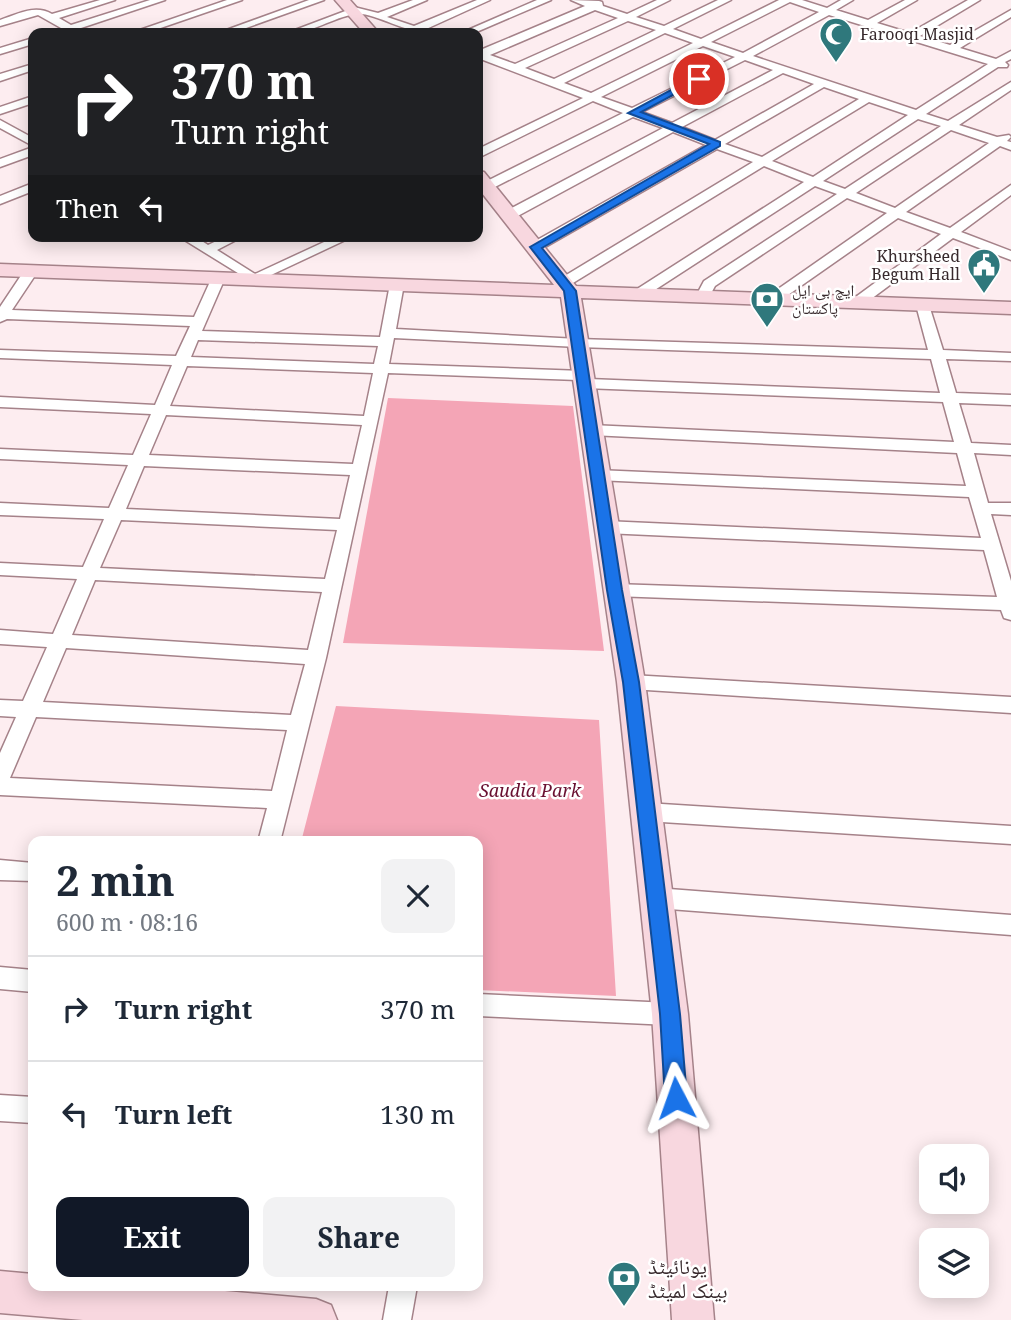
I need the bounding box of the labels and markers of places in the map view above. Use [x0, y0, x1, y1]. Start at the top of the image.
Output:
mosque icon: Farooqi Masjid [817, 15, 855, 64]
place label: Farooqi Masjid [860, 23, 974, 45]
pin [669, 49, 729, 109]
place label: Khursheed Begum Hall [871, 245, 960, 285]
public building icon: Khursheed Begum Hall [965, 246, 1003, 295]
place label: ایچ بی ایل پاکستان [792, 279, 854, 319]
bank icon: ایچ بی ایل پاکستان [748, 280, 786, 329]
place label: یونائیٹڈ بینک لمیٹڈ [648, 1252, 727, 1304]
bank icon: یونائیٹڈ بینک لمیٹڈ [605, 1259, 643, 1308]

